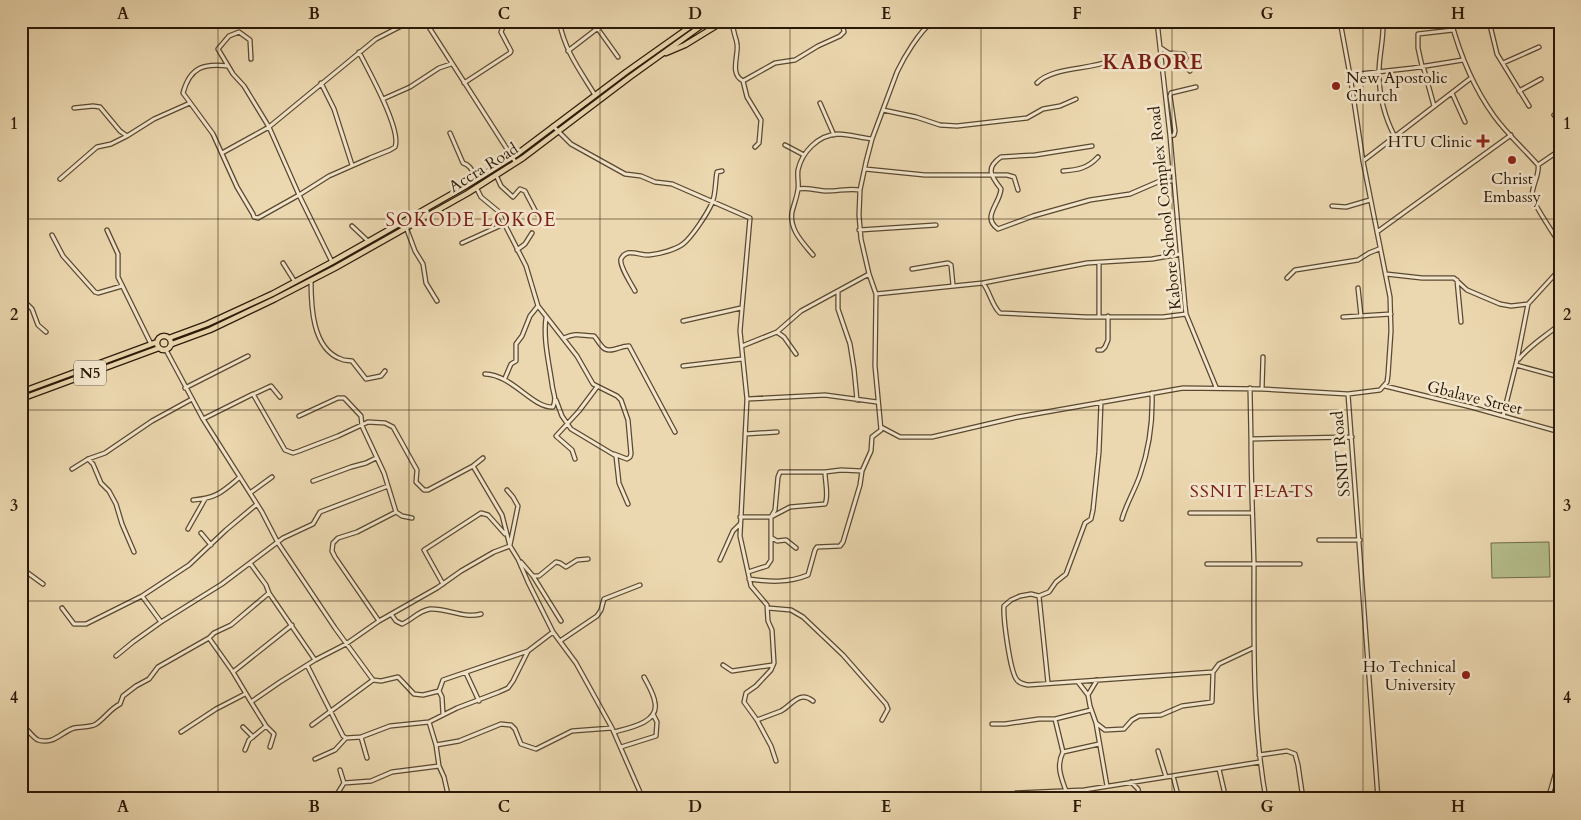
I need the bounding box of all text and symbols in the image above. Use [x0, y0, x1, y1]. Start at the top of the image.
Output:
text: A [117, 3, 129, 25]
text: B [308, 3, 320, 25]
text: C [498, 3, 510, 25]
text: D [688, 3, 702, 25]
text: E [881, 3, 891, 25]
text: F [1072, 3, 1082, 25]
text: G [1260, 3, 1274, 25]
text: H [1451, 3, 1465, 25]
district label: KABORE [1102, 48, 1204, 77]
place label: New Apostolic Church [1346, 67, 1448, 107]
marker: New Apostolic Church [1330, 80, 1342, 92]
street label: Kabore School Complex Road [1143, 104, 1187, 311]
text: 1 [10, 113, 18, 135]
text: 1 [1563, 113, 1571, 135]
place label: HTU Clinic [1388, 131, 1472, 153]
marker: HTU Clinic [1476, 134, 1490, 148]
street label: Accra Road [445, 138, 523, 198]
marker: Christ Embassy [1506, 154, 1518, 166]
place label: Christ Embassy [1483, 168, 1542, 208]
district label: SOKODE LOKOE [386, 207, 556, 233]
text: 2 [10, 304, 18, 326]
text: 2 [1563, 304, 1571, 326]
road number: N5 [74, 360, 106, 386]
street label: Gbalave Street [1425, 376, 1525, 420]
street label: SSNIT Road [1326, 409, 1356, 498]
district label: SSNIT FLATS [1190, 479, 1314, 504]
text: 3 [10, 495, 18, 517]
text: 3 [1563, 495, 1571, 517]
place label: Ho Technical University [1363, 656, 1457, 696]
marker: Ho Technical University [1460, 669, 1472, 681]
text: 4 [10, 687, 18, 709]
text: 4 [1563, 687, 1571, 709]
text: A [117, 796, 129, 818]
text: B [308, 796, 320, 818]
text: C [498, 796, 510, 818]
text: D [688, 796, 702, 818]
text: E [881, 796, 891, 818]
text: F [1072, 796, 1082, 818]
text: G [1260, 796, 1274, 818]
text: H [1451, 796, 1465, 818]

